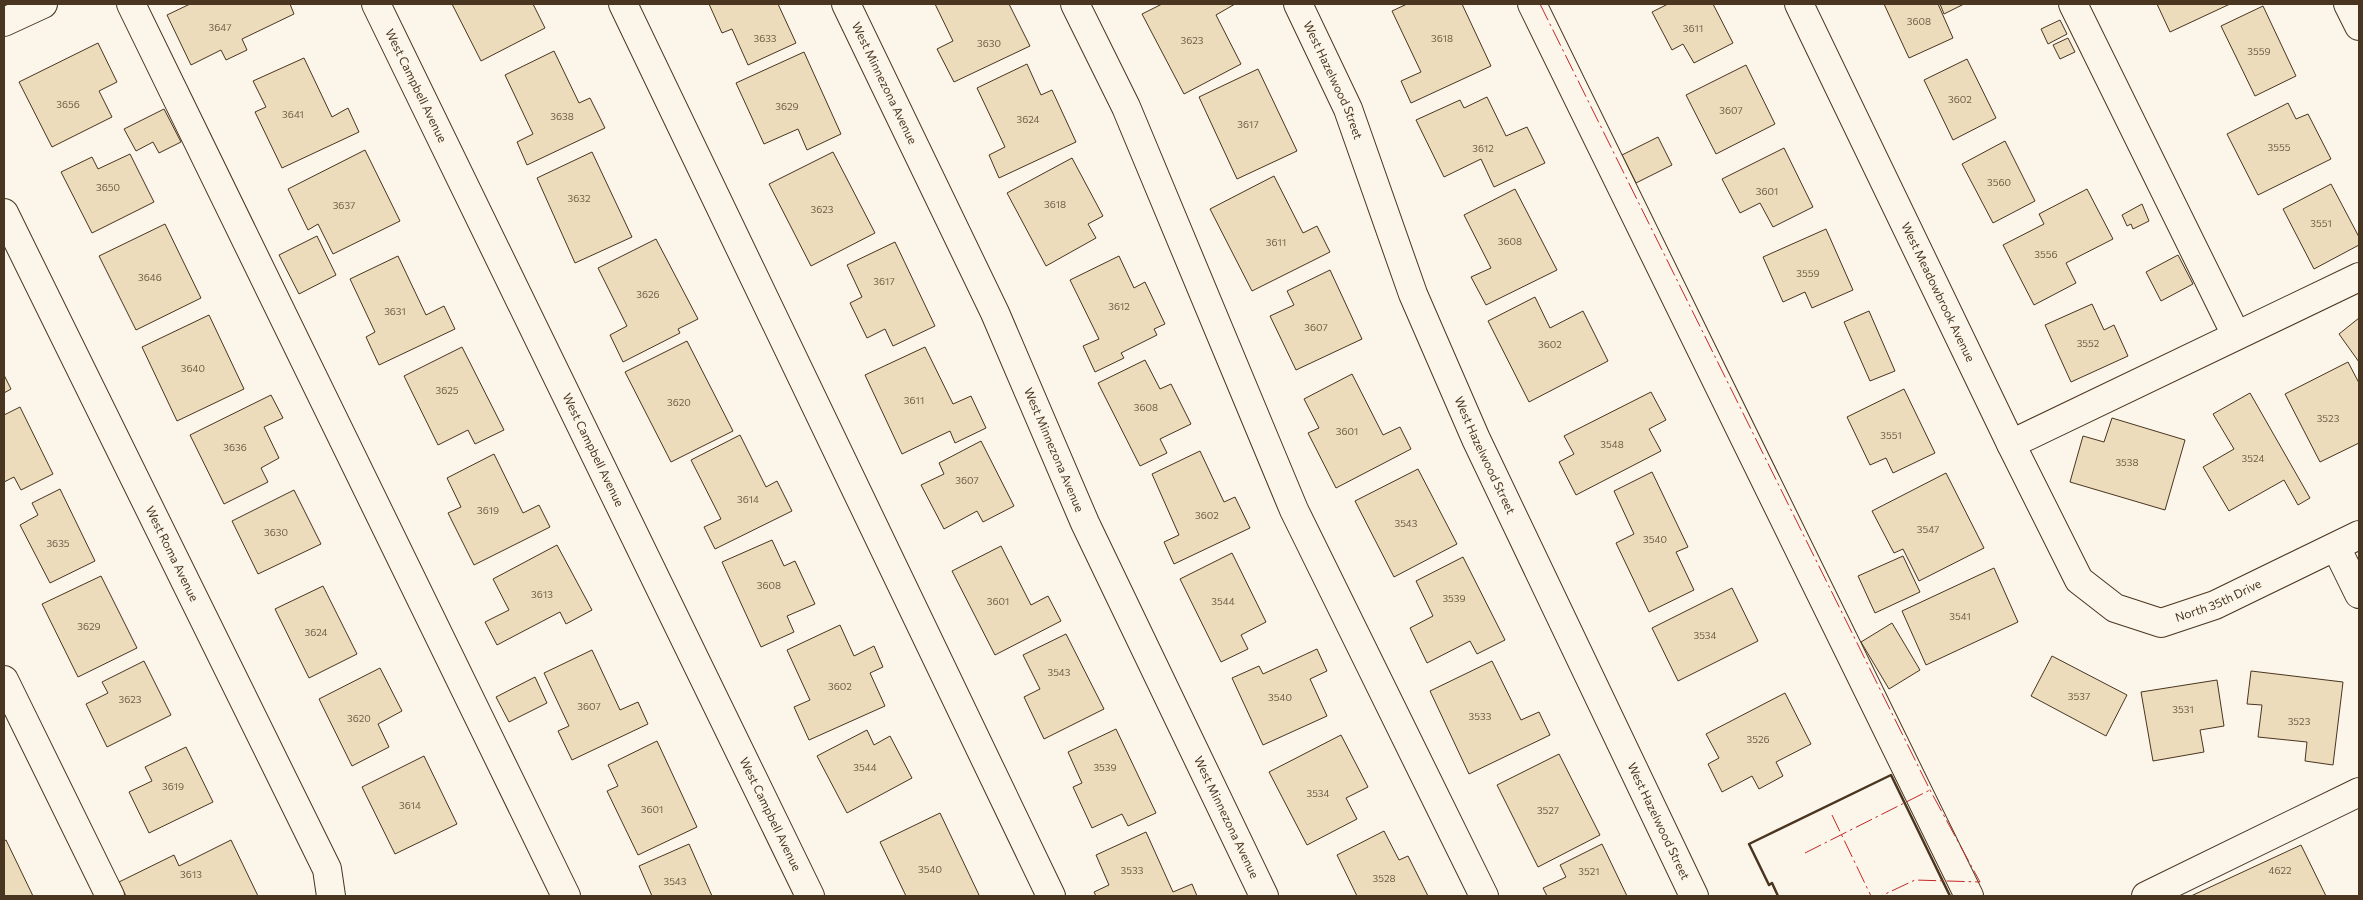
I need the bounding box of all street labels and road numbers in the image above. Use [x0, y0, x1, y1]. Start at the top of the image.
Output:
street label: West Hazelwood Street [1301, 19, 1366, 141]
street label: West Minnezona Avenue [850, 20, 920, 146]
street label: West Campbell Avenue [383, 26, 450, 144]
street label: West Meadowbrook Avenue [1899, 220, 1978, 364]
street label: West Minnezona Avenue [1022, 385, 1087, 514]
street label: West Campbell Avenue [560, 391, 627, 509]
street label: West Hazelwood Street [1452, 394, 1519, 516]
street label: West Roma Avenue [143, 504, 202, 603]
street label: North 35th Drive [2173, 576, 2263, 624]
street label: West Minnezona Avenue [1192, 754, 1262, 880]
street label: West Campbell Avenue [738, 755, 805, 873]
street label: West Hazelwood Street [1625, 760, 1693, 882]

